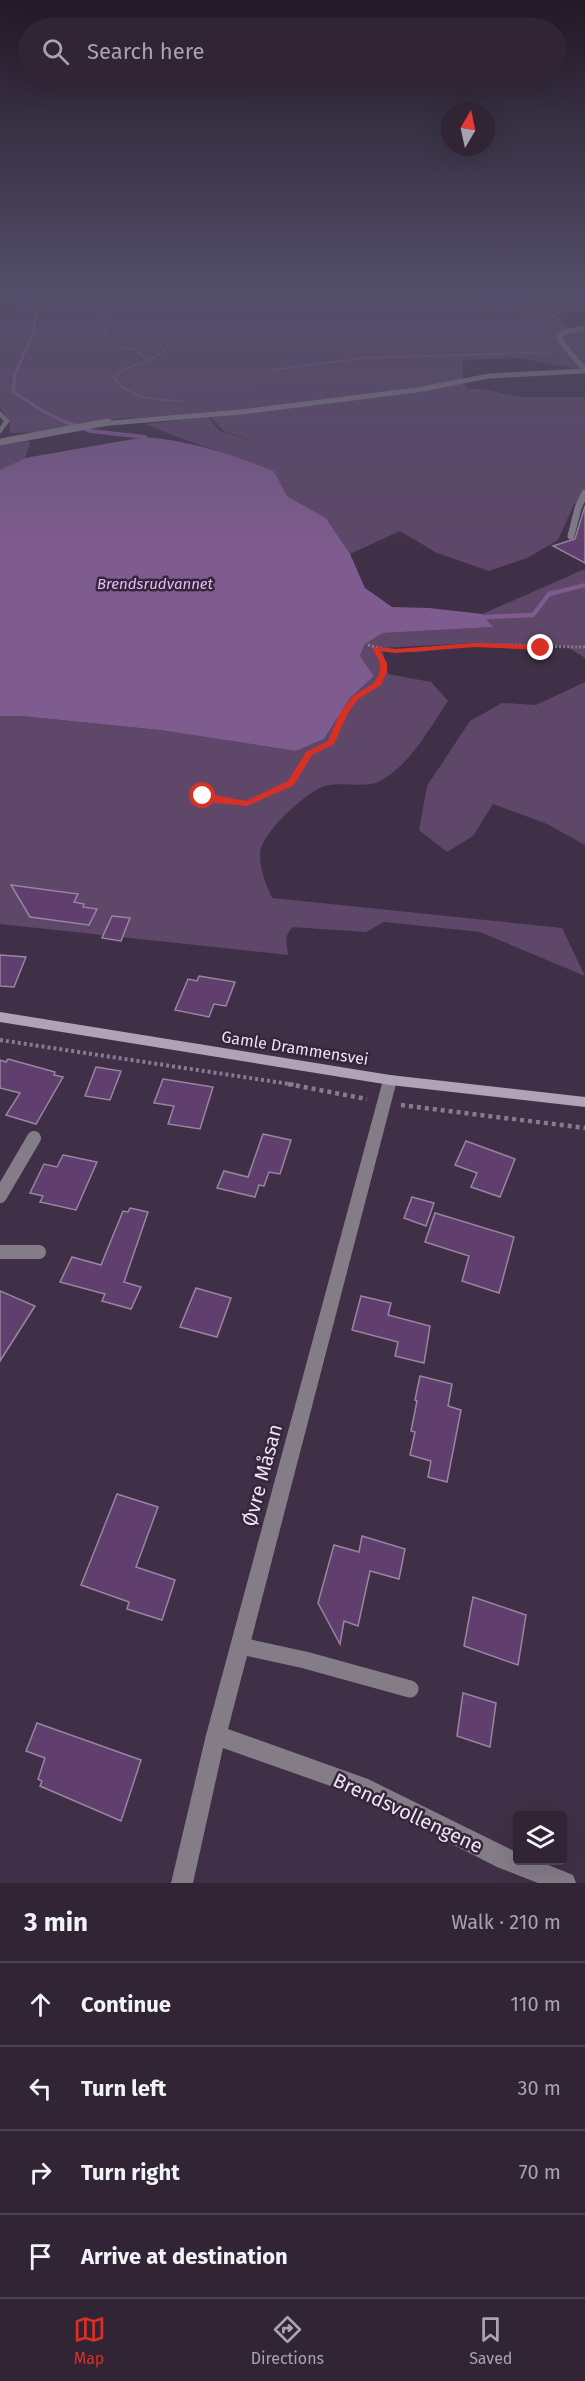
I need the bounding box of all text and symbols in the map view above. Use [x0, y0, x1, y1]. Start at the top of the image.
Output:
search box [18, 18, 567, 84]
icon: search [39, 35, 72, 68]
text: Search here [87, 38, 205, 65]
north arrow [441, 102, 495, 156]
water label: Brendsrudvannet [97, 575, 214, 593]
route end [527, 634, 553, 660]
route start [189, 782, 215, 808]
street label: Gamle Drammensvei [220, 1027, 370, 1069]
street label: Øvre Måsan [237, 1421, 287, 1529]
street label: Brendsvollengene [329, 1768, 487, 1858]
map controls [513, 1811, 567, 1865]
button: layers [513, 1811, 567, 1865]
text: 3 min [24, 1907, 88, 1938]
text: Walk · 210 m [451, 1910, 561, 1934]
icon: ahead [24, 1988, 57, 2021]
text: Continue [81, 1991, 171, 2018]
text: 110 m [510, 1992, 561, 2016]
icon: left [24, 2072, 57, 2105]
text: Turn left [81, 2075, 166, 2102]
text: 30 m [517, 2076, 561, 2100]
icon: right [24, 2156, 57, 2189]
text: Turn right [81, 2159, 180, 2186]
text: 70 m [519, 2160, 561, 2184]
icon: arrive [24, 2240, 57, 2273]
text: Arrive at destination [81, 2243, 288, 2270]
tab: Map [73, 2313, 106, 2368]
tab: Directions [251, 2313, 324, 2368]
tab: Saved [469, 2313, 512, 2368]

